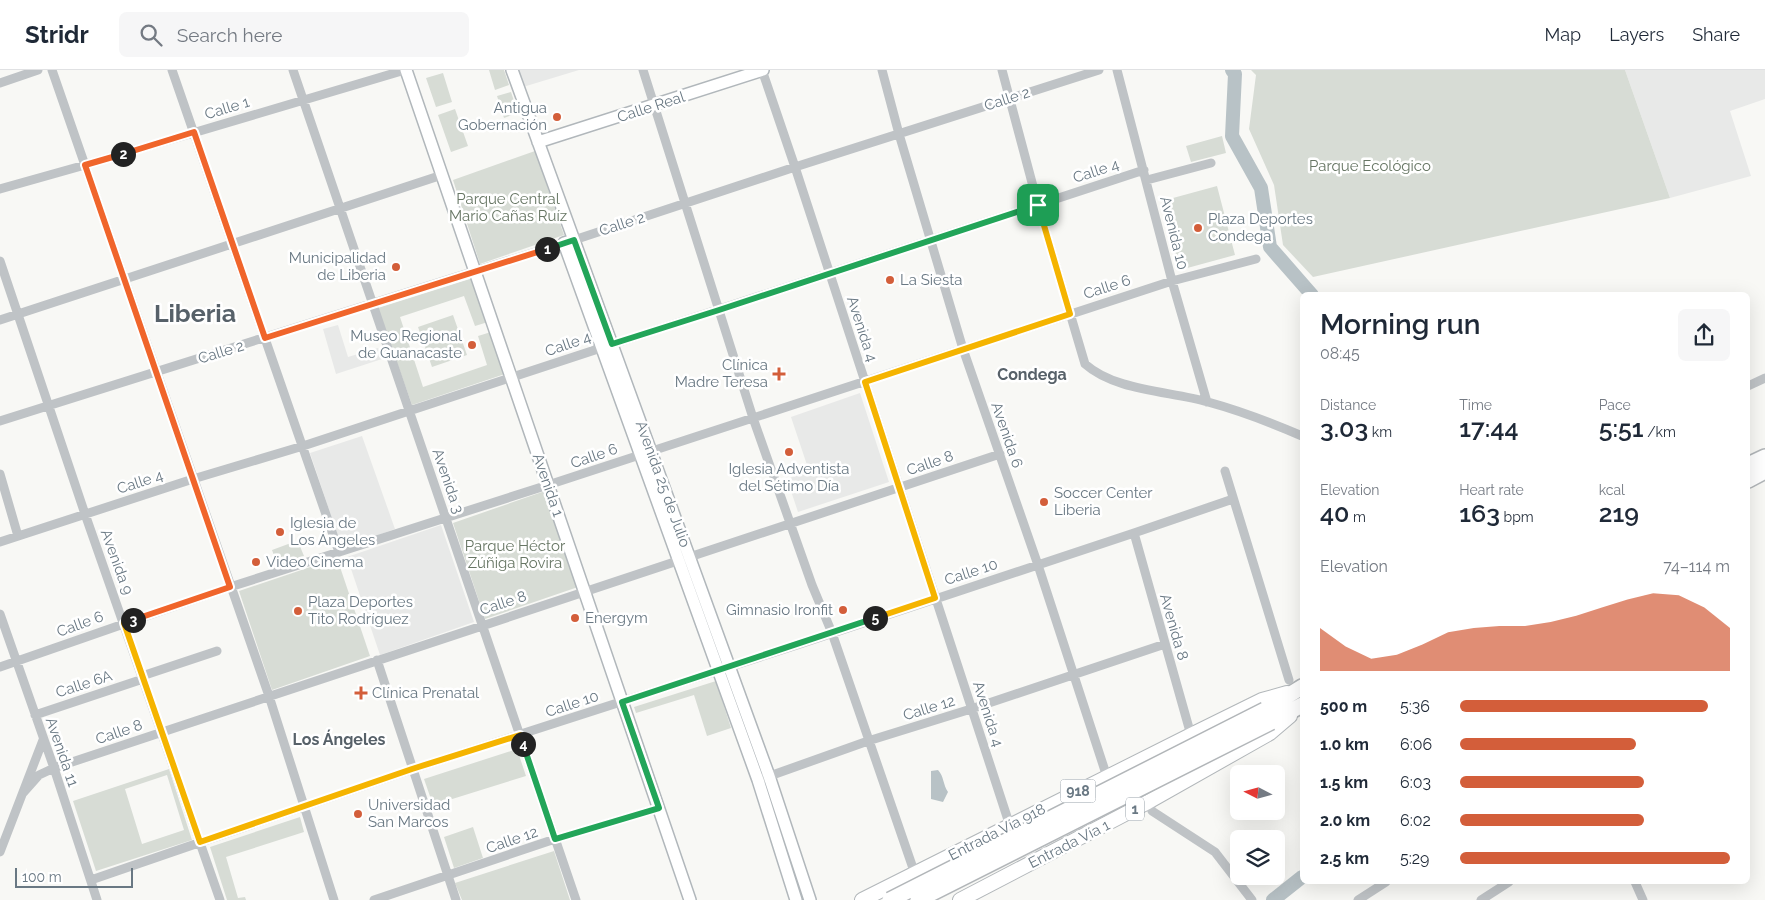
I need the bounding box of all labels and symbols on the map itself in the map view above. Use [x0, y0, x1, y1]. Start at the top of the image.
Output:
street label: Calle 2 [982, 83, 1032, 115]
street label: Calle Real [615, 87, 688, 126]
street label: Calle 1 [203, 93, 252, 123]
place label: Antigua Gobernación [458, 99, 547, 134]
marker: Antigua Gobernación [551, 111, 563, 123]
pin: 2 [110, 142, 136, 166]
street label: Calle 4 [1071, 155, 1121, 187]
park label: Parque Ecológico [1309, 157, 1431, 175]
pin [1017, 184, 1059, 226]
park label: Parque Central Mario Cañas Ruíz [449, 190, 567, 225]
street label: Avenida 10 [1156, 194, 1192, 272]
street label: Calle 2 [597, 208, 647, 240]
place label: Plaza Deportes Condega [1208, 210, 1313, 245]
marker: Plaza Deportes Condega [1192, 222, 1204, 234]
pin: 1 [534, 236, 560, 262]
place label: Municipalidad de Liberia [289, 249, 386, 284]
marker: Municipalidad de Liberia [390, 261, 402, 273]
place label: La Siesta [900, 271, 962, 289]
street label: Calle 6 [1081, 271, 1133, 303]
marker: La Siesta [884, 274, 896, 286]
street label: Avenida 4 [843, 294, 881, 364]
district label: Liberia [154, 298, 236, 328]
place label: Museo Regional de Guanacaste [350, 327, 463, 362]
street label: Calle 4 [543, 328, 593, 360]
street label: Calle 2 [196, 336, 246, 367]
marker: Museo Regional de Guanacaste [466, 339, 478, 351]
place label: Clínica Madre Teresa [675, 356, 768, 391]
district label: Condega [997, 365, 1067, 384]
marker: Clínica Madre Teresa [772, 367, 786, 381]
street label: Avenida 6 [987, 400, 1027, 470]
street label: Avenida 25 de Julio [632, 418, 694, 550]
street label: Calle 6 [568, 440, 620, 472]
street label: Avenida 3 [428, 446, 468, 516]
marker: Iglesia Adventista del Sétimo Día [783, 446, 795, 458]
street label: Calle 8 [904, 447, 956, 479]
street label: Avenida 1 [529, 451, 567, 520]
place label: Iglesia Adventista del Sétimo Día [729, 460, 850, 495]
street label: Calle 4 [115, 466, 165, 498]
place label: Soccer Center Liberia [1054, 484, 1153, 519]
marker: Soccer Center Liberia [1038, 496, 1050, 508]
place label: Iglesia de Los Ángeles [290, 514, 375, 549]
marker: Iglesia de Los Ángeles [274, 526, 286, 538]
street label: Avenida 9 [97, 527, 137, 597]
park label: Parque Héctor Zúñiga Rovira [465, 537, 566, 572]
place label: Video Cinema [266, 553, 363, 571]
street label: Calle 10 [942, 555, 1000, 589]
marker: Video Cinema [250, 556, 262, 568]
street label: Calle 8 [477, 587, 529, 619]
street label: Avenida 8 [1156, 592, 1192, 662]
place label: Plaza Deportes Tito Rodríguez [308, 593, 413, 628]
place label: Gimnasio Ironfit [726, 601, 833, 619]
marker: Gimnasio Ironfit [837, 604, 849, 616]
marker: Plaza Deportes Tito Rodríguez [292, 605, 304, 617]
pin: 5 [862, 606, 888, 630]
street label: Calle 6 [54, 607, 106, 641]
pin: 3 [120, 608, 146, 632]
place label: Energym [585, 609, 648, 627]
marker: Energym [569, 612, 581, 624]
street label: Calle 6A [54, 666, 114, 702]
street label: Avenida 4 [969, 679, 1007, 749]
place label: Clínica Prenatal [372, 684, 480, 702]
marker: Clínica Prenatal [354, 686, 368, 700]
street label: Calle 10 [543, 687, 601, 721]
street label: Calle 12 [901, 692, 957, 724]
street label: Avenida 11 [42, 715, 82, 790]
street label: Calle 8 [93, 716, 145, 748]
district label: Los Ángeles [293, 729, 386, 749]
pin: 4 [510, 732, 536, 756]
north arrow [1230, 765, 1285, 820]
road number: 918 [1060, 779, 1096, 802]
place label: Universidad San Marcos [368, 796, 450, 831]
road number: 1 [1126, 798, 1144, 821]
street label: Entrada Vía 918 [945, 800, 1049, 864]
marker: Universidad San Marcos [352, 808, 364, 820]
street label: Entrada Vía 1 [1025, 816, 1113, 872]
street label: Calle 12 [484, 823, 540, 857]
scale bar [15, 865, 132, 888]

